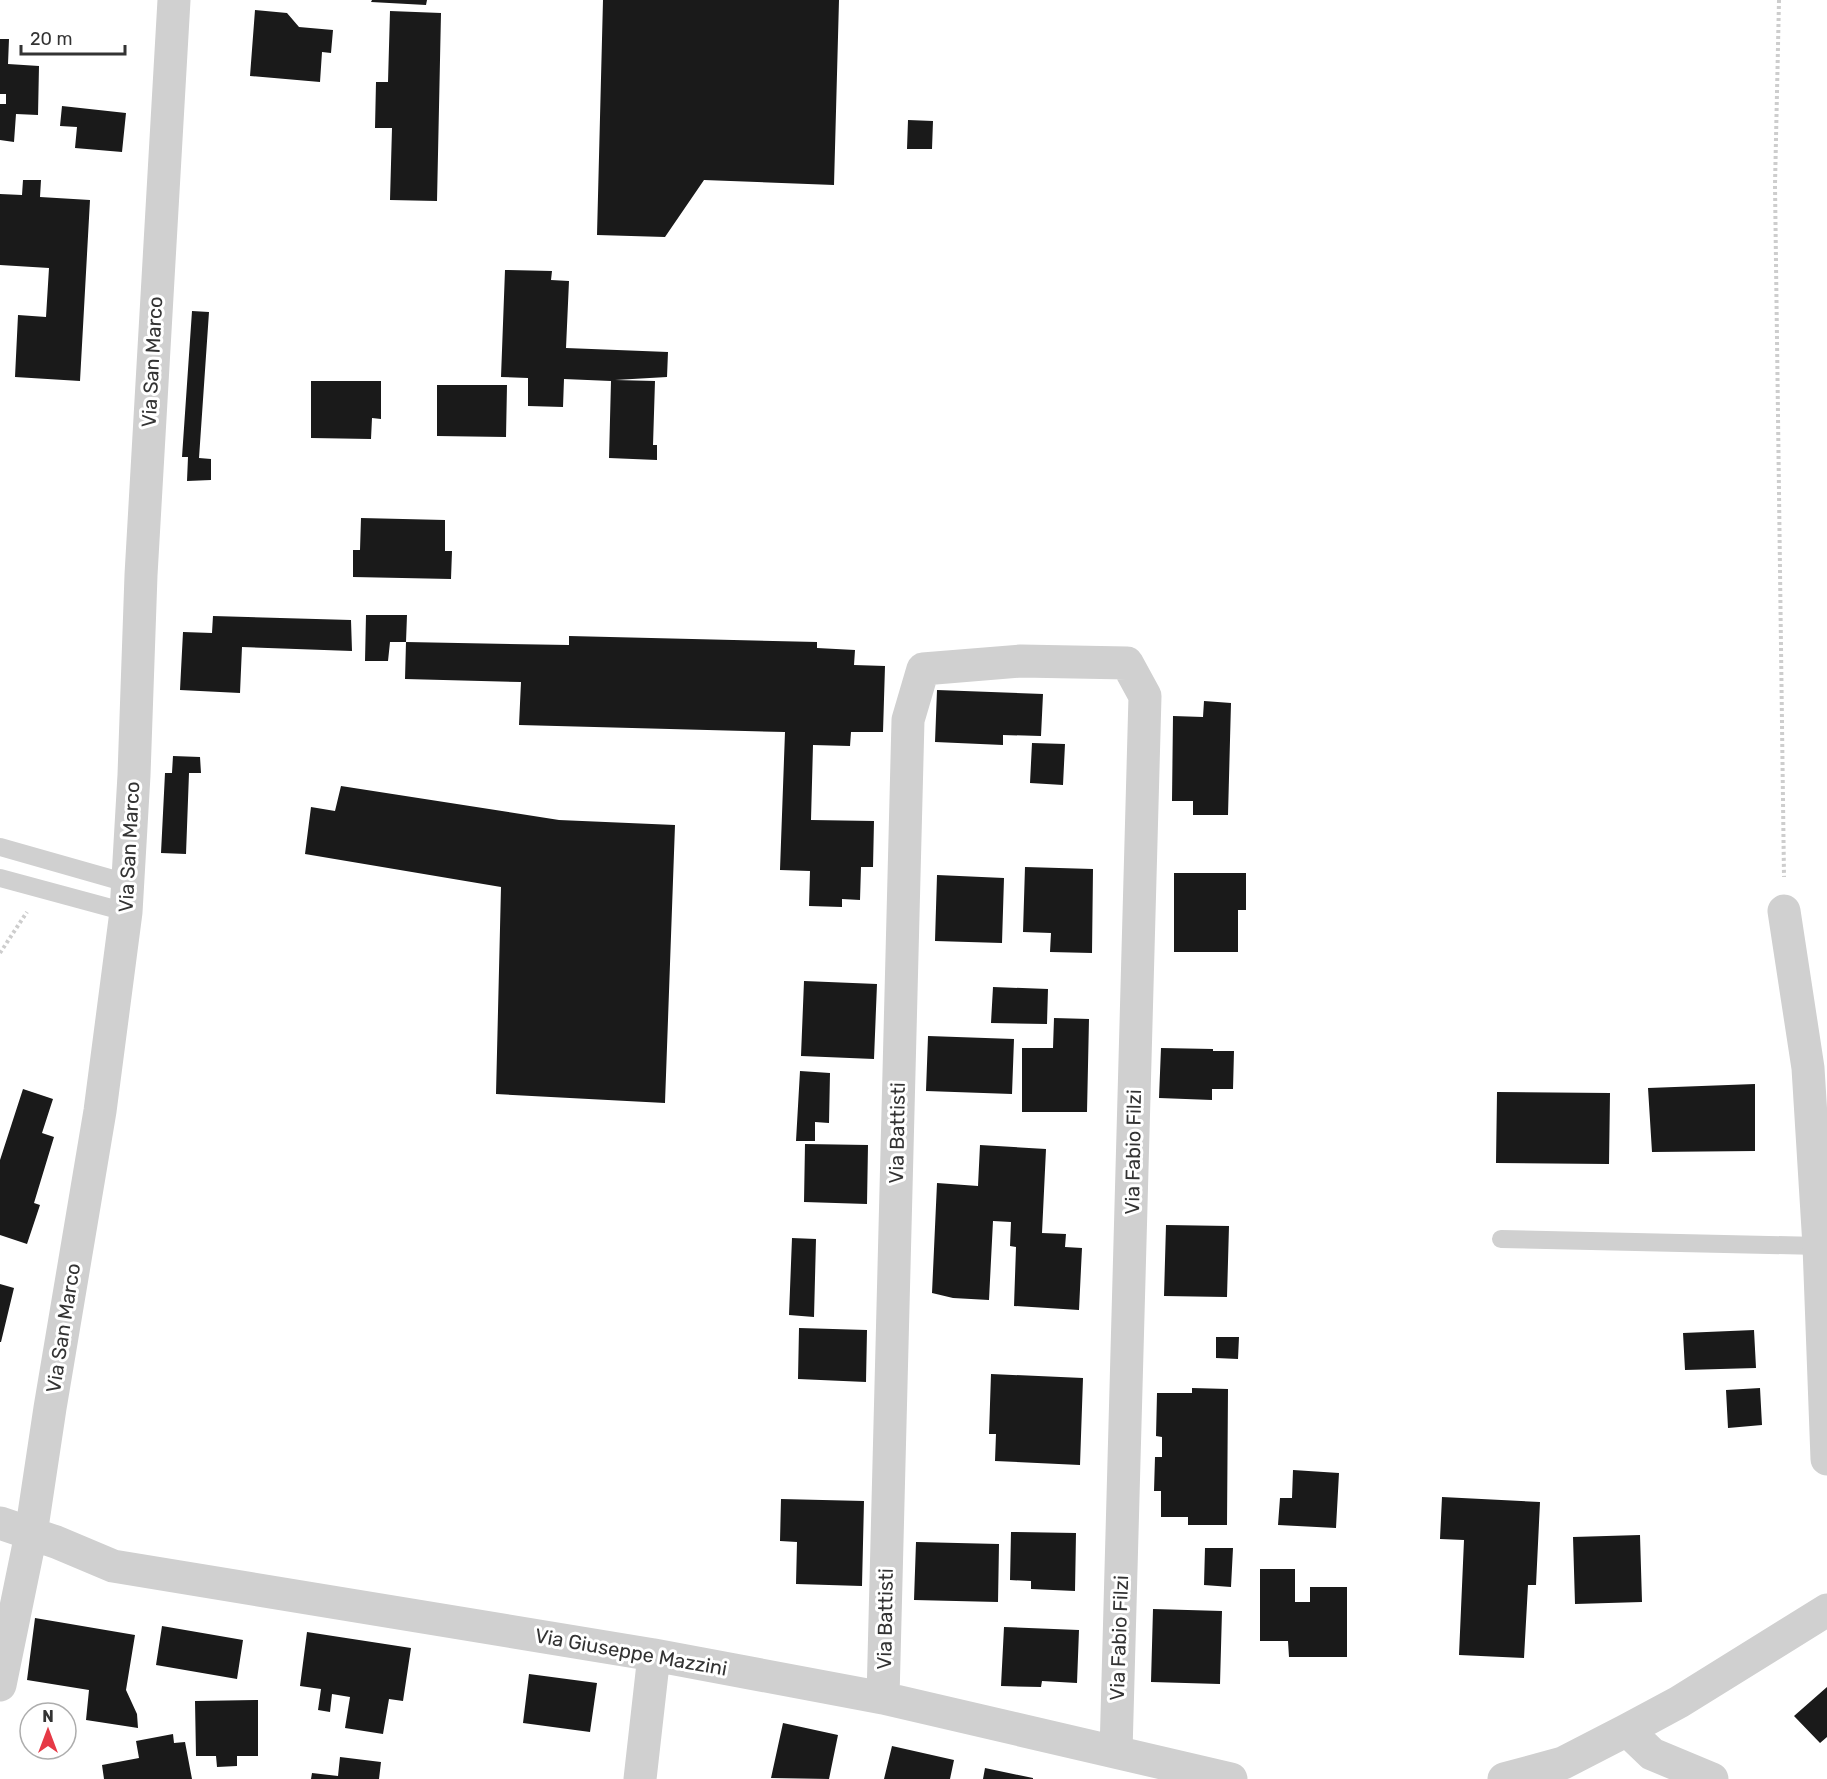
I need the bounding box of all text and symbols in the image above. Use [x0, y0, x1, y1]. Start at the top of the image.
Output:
scale bar [21, 18, 124, 56]
text: 20 m [30, 28, 72, 50]
street label: Via San Marco [137, 296, 167, 428]
street label: Via San Marco [114, 781, 144, 913]
street label: Via Battisti [884, 1082, 910, 1184]
street label: Via Fabio Filzi [1120, 1089, 1146, 1215]
street label: Via San Marco [41, 1261, 85, 1395]
street label: Via Battisti [872, 1568, 898, 1670]
street label: Via Fabio Filzi [1105, 1575, 1133, 1701]
street label: Via Giuseppe Mazzini [533, 1623, 729, 1681]
north arrow [18, 1701, 78, 1761]
text: N [42, 1707, 54, 1726]

